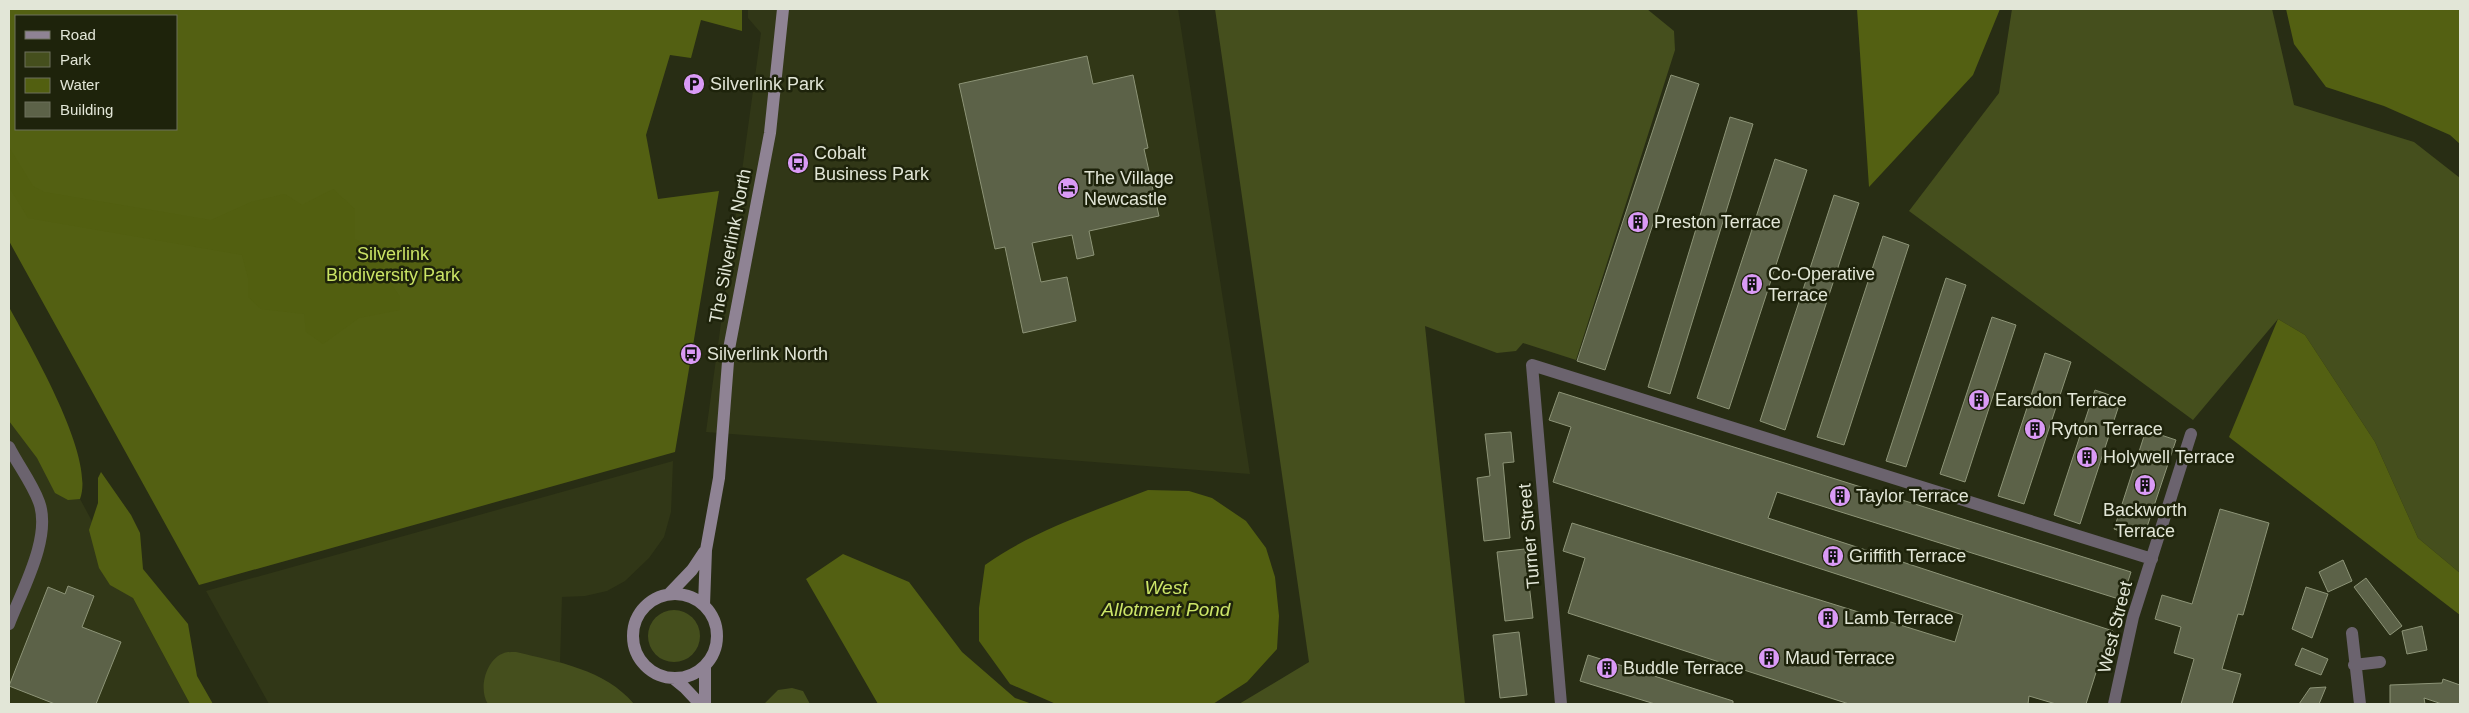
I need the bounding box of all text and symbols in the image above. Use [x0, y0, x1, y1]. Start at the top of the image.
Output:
legend [15, 15, 178, 130]
text: Road [60, 26, 96, 43]
text: Park [60, 51, 91, 68]
parking icon: Silverlink Park [682, 72, 706, 96]
place label: Silverlink Park [710, 74, 825, 94]
text: Water [60, 76, 99, 93]
text: Building [60, 101, 113, 118]
place label: Cobalt Business Park [814, 143, 930, 184]
bus stop icon: Cobalt Business Park [786, 151, 810, 175]
street label: The Silverlink North [705, 167, 755, 325]
place label: The Village Newcastle [1084, 168, 1174, 209]
hotel icon: The Village Newcastle [1056, 176, 1080, 200]
building icon: Preston Terrace [1626, 210, 1650, 234]
place label: Preston Terrace [1654, 212, 1781, 232]
park label: Silverlink Biodiversity Park [326, 244, 461, 285]
place label: Co-Operative Terrace [1768, 264, 1875, 305]
building icon: Co-Operative Terrace [1740, 272, 1764, 296]
bus stop icon: Silverlink North [679, 342, 703, 366]
place label: Silverlink North [707, 344, 828, 364]
building icon: Earsdon Terrace [1967, 388, 1991, 412]
place label: Earsdon Terrace [1995, 390, 2127, 410]
building icon: Ryton Terrace [2023, 417, 2047, 441]
place label: Ryton Terrace [2051, 419, 2163, 439]
building icon: Holywell Terrace [2075, 445, 2099, 469]
place label: Holywell Terrace [2103, 447, 2235, 467]
building icon: Backworth Terrace [2133, 473, 2157, 497]
street label: Turner Street [1514, 483, 1544, 589]
building icon: Taylor Terrace [1828, 484, 1852, 508]
place label: Taylor Terrace [1856, 486, 1969, 506]
place label: Backworth Terrace [2103, 500, 2187, 541]
building icon: Griffith Terrace [1821, 544, 1845, 568]
place label: Griffith Terrace [1849, 546, 1966, 566]
water label: West Allotment Pond [1101, 577, 1232, 620]
street label: West Street [2094, 579, 2136, 675]
building icon: Lamb Terrace [1816, 606, 1840, 630]
place label: Lamb Terrace [1844, 608, 1954, 628]
building icon: Maud Terrace [1757, 646, 1781, 670]
place label: Maud Terrace [1785, 648, 1895, 668]
building icon: Buddle Terrace [1595, 656, 1619, 680]
place label: Buddle Terrace [1623, 658, 1744, 678]

